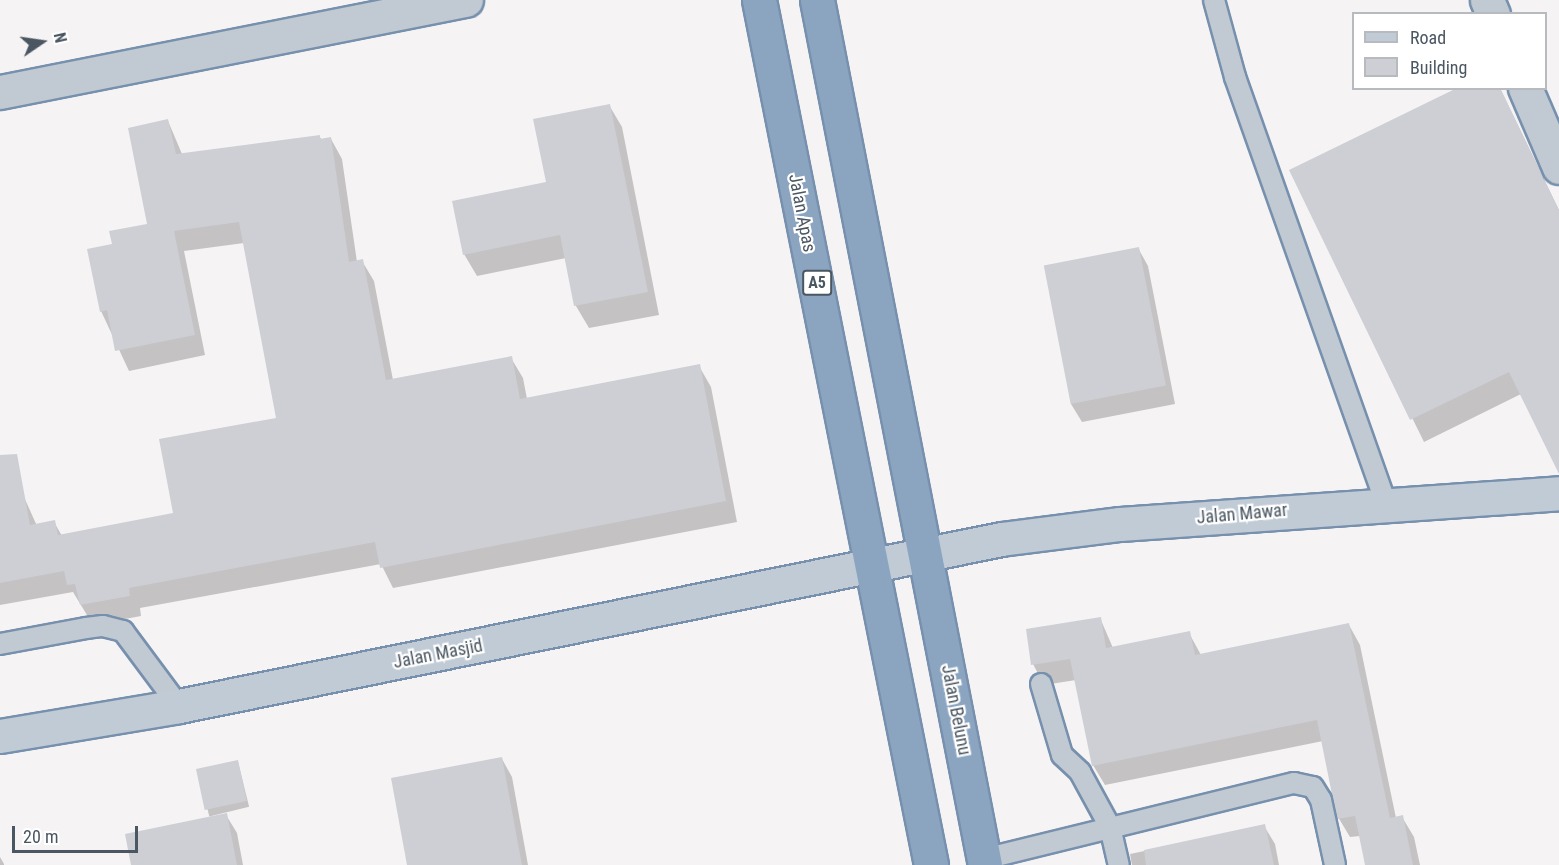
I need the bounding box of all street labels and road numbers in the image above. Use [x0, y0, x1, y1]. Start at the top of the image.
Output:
street label: Jalan Apas [784, 172, 820, 254]
road number: A5 [802, 270, 832, 296]
street label: Jalan Mawar [1196, 499, 1288, 529]
street label: Jalan Masjid [392, 635, 484, 673]
street label: Jalan Belunu [937, 663, 975, 757]

